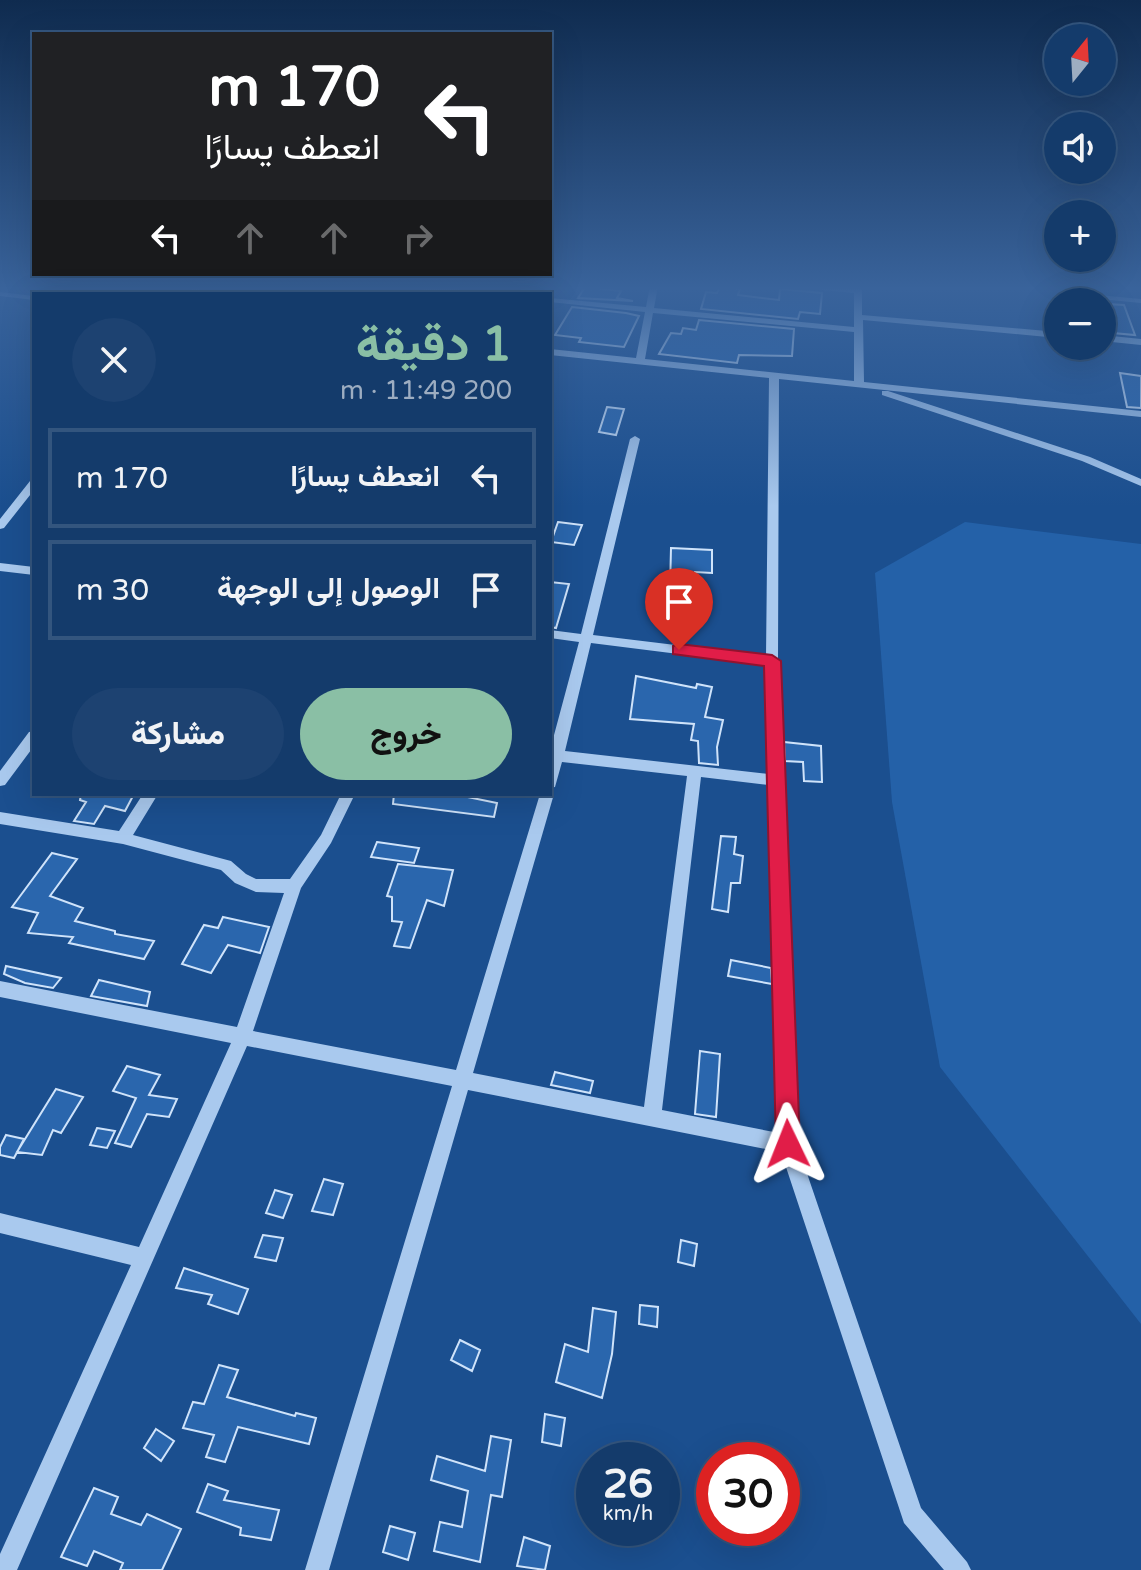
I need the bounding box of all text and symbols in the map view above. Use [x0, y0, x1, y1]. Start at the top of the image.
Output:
north arrow [1044, 24, 1116, 96]
map controls [1044, 24, 1116, 360]
text: 170 m [209, 54, 380, 121]
icon: left [408, 64, 512, 168]
button: sound [1044, 112, 1116, 184]
text: انعطف يسارًا [204, 126, 380, 169]
button: + [1044, 200, 1116, 272]
icon: left [144, 216, 188, 260]
icon: ahead [228, 216, 272, 260]
icon: ahead [312, 216, 356, 260]
icon: right [396, 216, 440, 260]
button: − [1044, 288, 1116, 360]
text: 1 دقيقة [356, 316, 512, 374]
button: close [72, 318, 156, 402]
text: 200 m · 11:49 [340, 375, 512, 406]
icon: left [464, 456, 508, 500]
text: انعطف يسارًا [290, 458, 440, 495]
text: 170 m [76, 460, 168, 497]
icon: arrive [464, 568, 508, 612]
pin [645, 568, 713, 650]
text: الوصول إلى الوجهة [217, 570, 440, 607]
text: 30 m [76, 572, 149, 609]
icon: arrive [657, 580, 701, 624]
button: مشاركة [72, 688, 284, 780]
button: خروج [300, 688, 512, 780]
position arrow [746, 1102, 830, 1186]
speed limit sign: 30 [696, 1442, 800, 1546]
text: 26 [603, 1460, 653, 1508]
text: km/h [603, 1502, 653, 1526]

